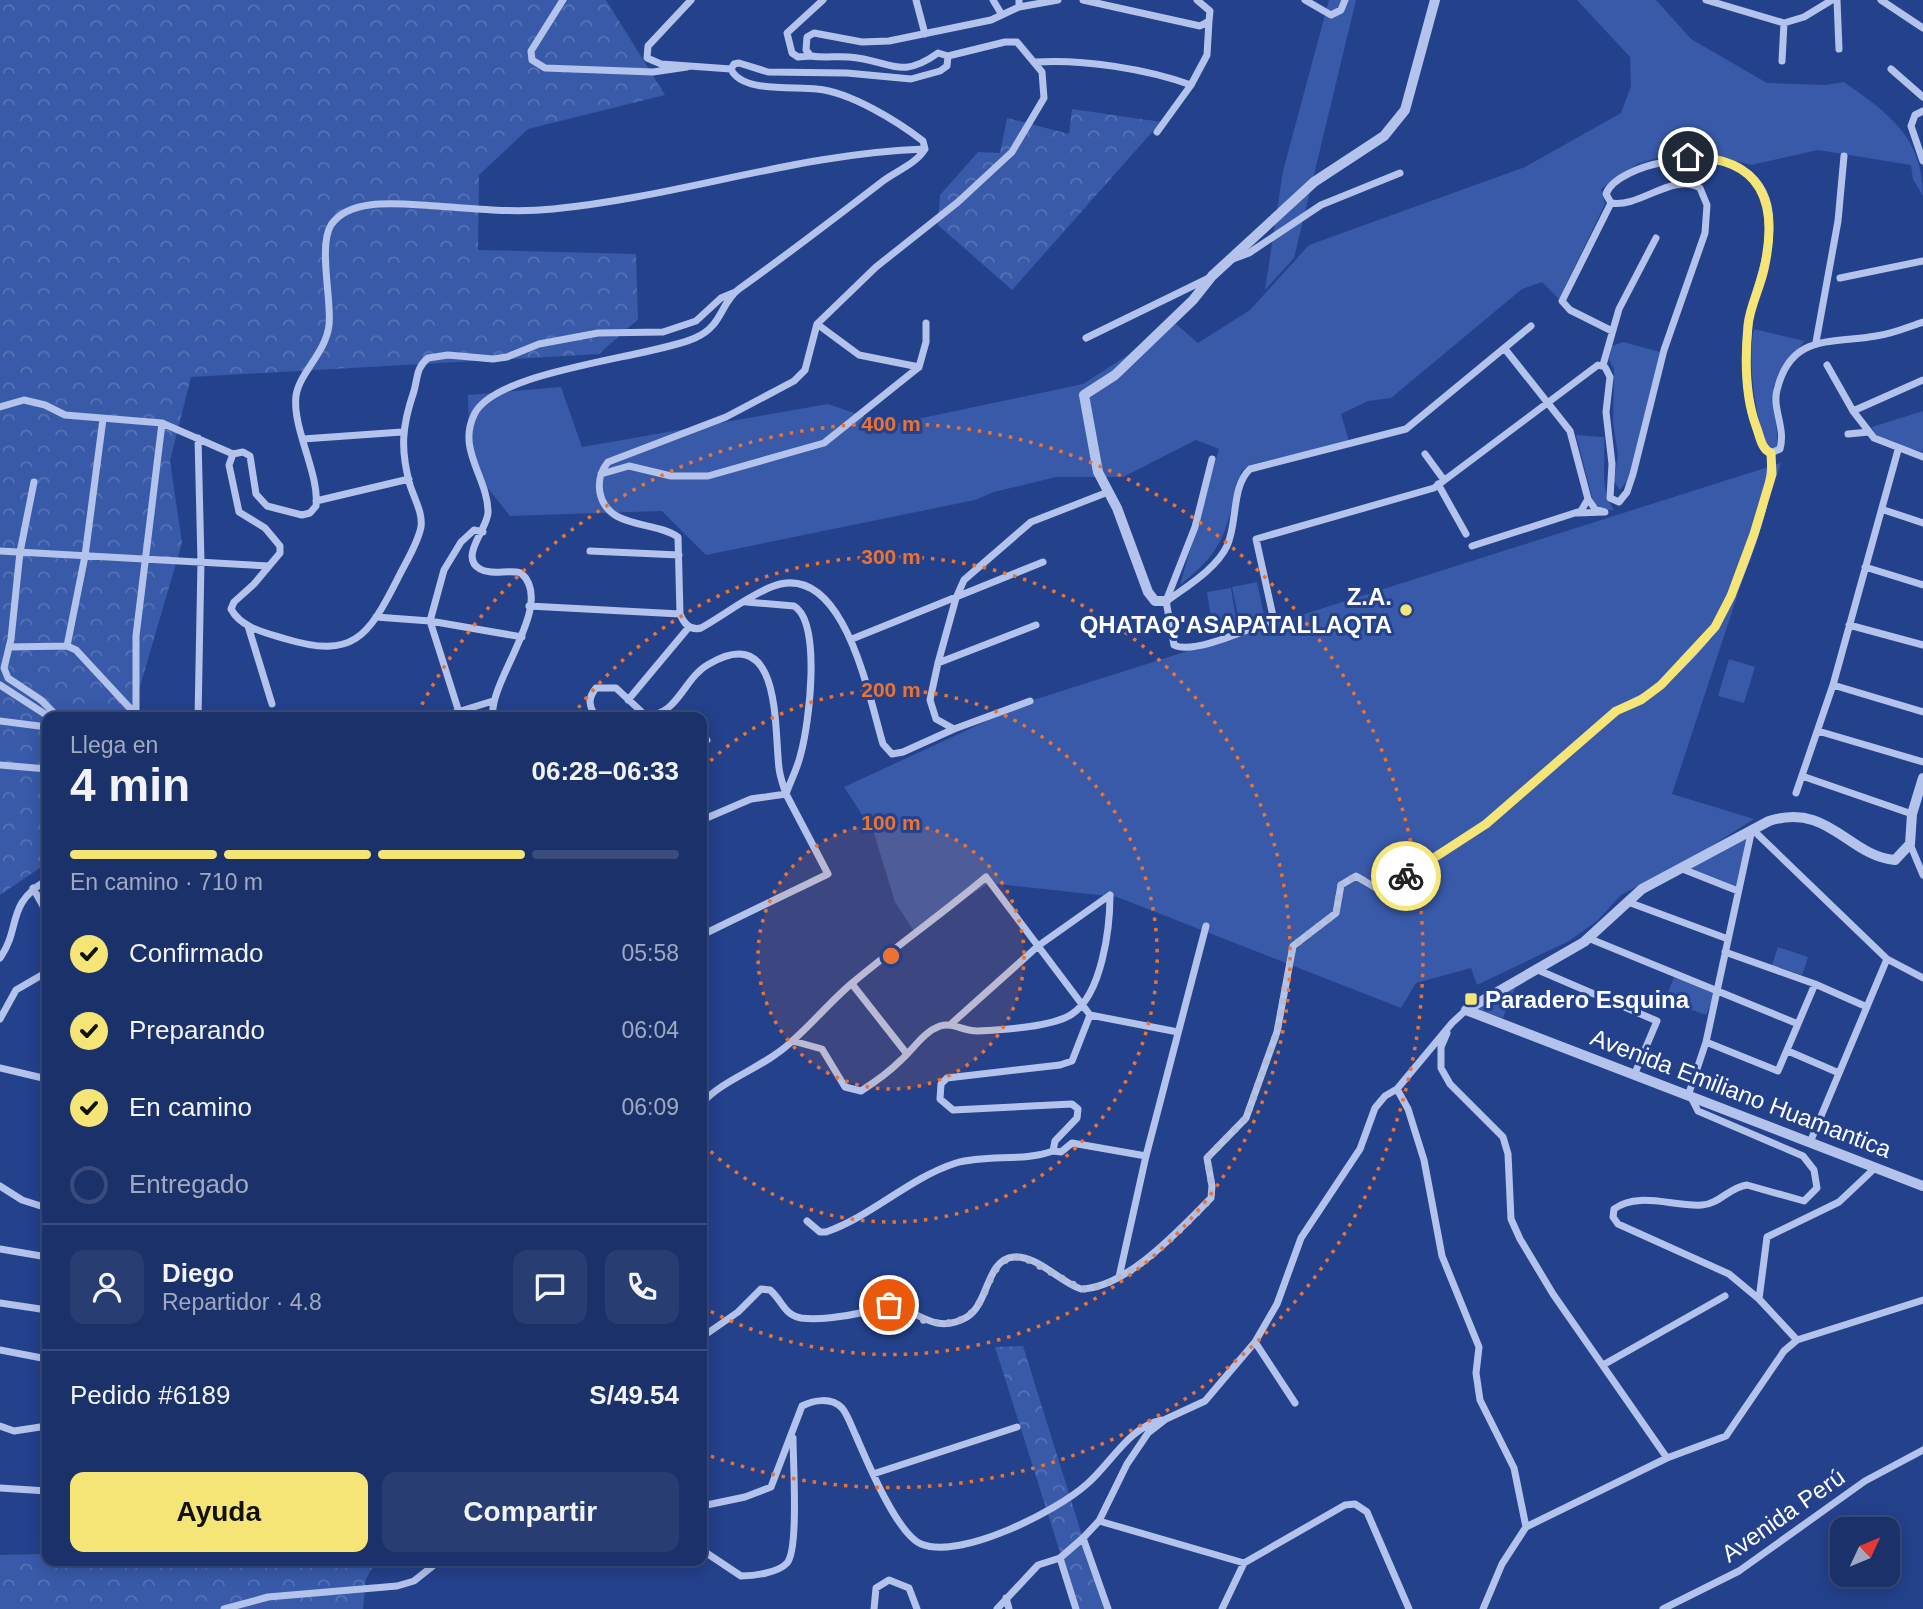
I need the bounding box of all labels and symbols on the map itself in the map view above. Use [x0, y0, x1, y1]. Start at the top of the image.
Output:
pin [1658, 127, 1718, 187]
text: 400 m [861, 412, 921, 435]
text: 300 m [861, 545, 921, 568]
place label: Z.A. QHATAQ'ASAPATALLAQTA [1080, 583, 1392, 638]
marker: Z.A. QHATAQ'ASAPATALLAQTA [1398, 602, 1414, 618]
text: 200 m [861, 678, 921, 701]
text: 100 m [861, 811, 921, 834]
courier [1371, 841, 1441, 911]
centre of rings [879, 944, 903, 968]
place label: Paradero Esquina [1485, 986, 1690, 1013]
marker: Paradero Esquina [1463, 991, 1479, 1007]
street label: Avenida Emiliano Huamantica [1587, 1023, 1896, 1163]
pin [859, 1275, 919, 1335]
street label: Avenida Perú [1716, 1463, 1850, 1567]
north arrow [1830, 1517, 1900, 1587]

